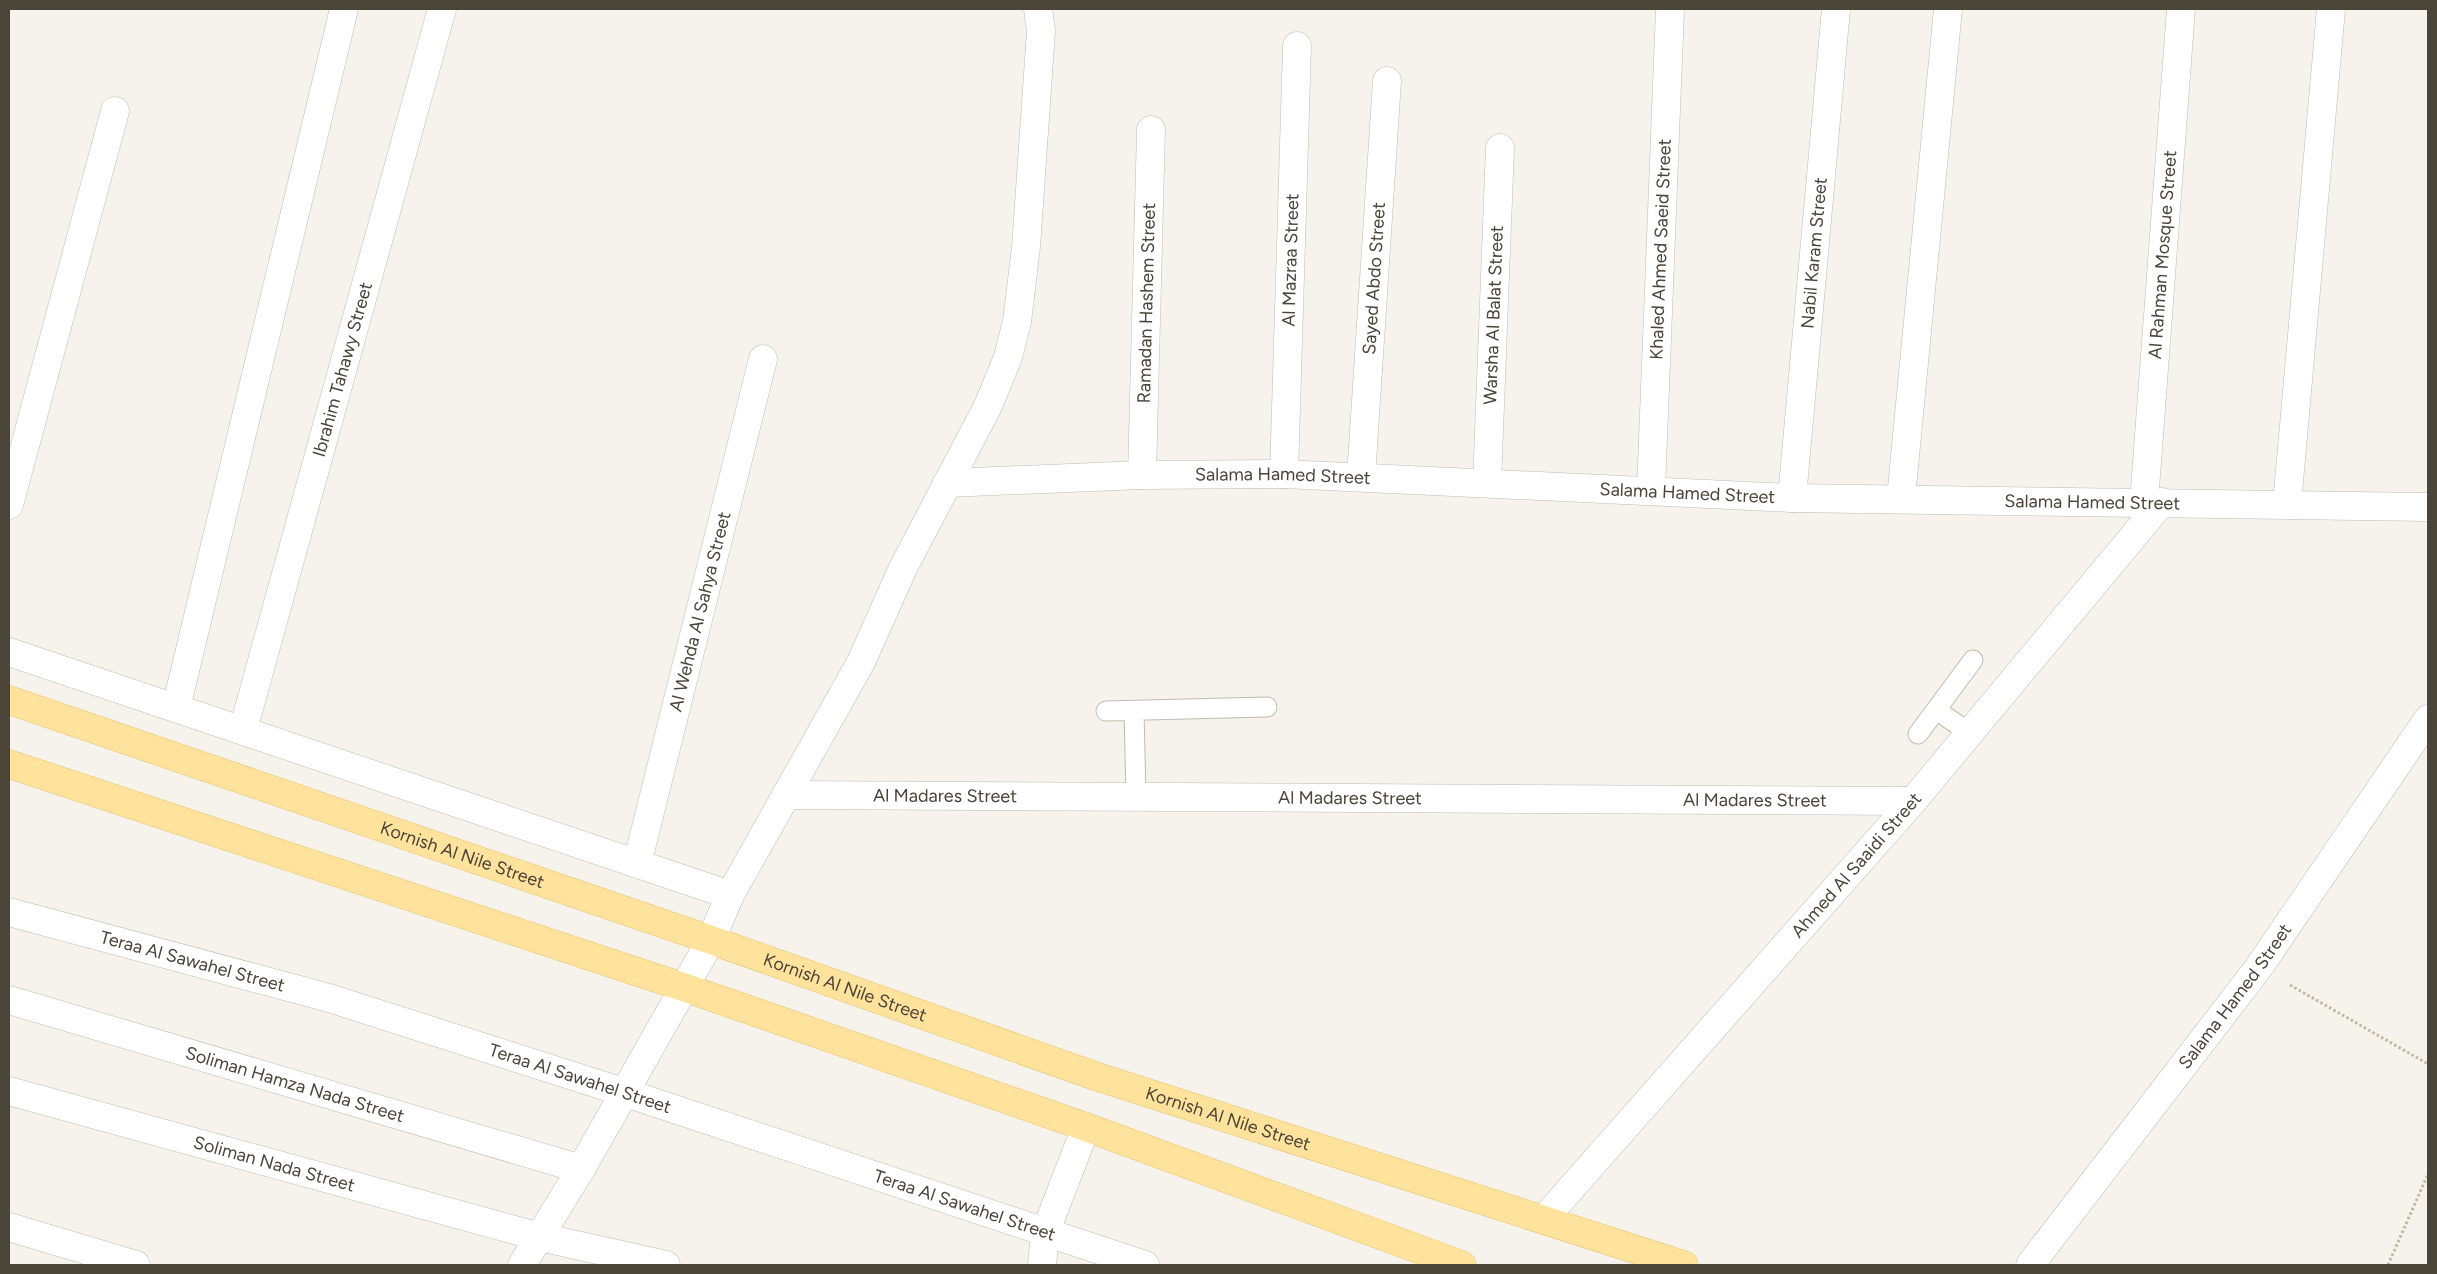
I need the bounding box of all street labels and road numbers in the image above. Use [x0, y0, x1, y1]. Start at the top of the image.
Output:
street label: Khaled Ahmed Saeid Street [1645, 138, 1676, 360]
street label: Al Rahman Mosque Street [2144, 149, 2181, 360]
street label: Nabil Karam Street [1796, 176, 1832, 330]
street label: Al Mazraa Street [1277, 193, 1304, 327]
street label: Sayed Abdo Street [1358, 201, 1390, 355]
street label: Ramadan Hashem Street [1133, 202, 1160, 404]
street label: Warsha Al Balat Street [1479, 225, 1508, 405]
street label: Ibrahim Tahawy Street [308, 279, 377, 459]
street label: Salama Hamed Street [1195, 463, 1371, 489]
street label: Salama Hamed Street [1599, 478, 1776, 508]
street label: Salama Hamed Street [2004, 490, 2180, 514]
street label: Al Wehda Al Sahya Street [664, 509, 736, 714]
street label: Al Madares Street [873, 784, 1017, 807]
street label: Al Madares Street [1278, 787, 1422, 809]
street label: Ahmed Al Saaidi Street [1786, 788, 1926, 942]
street label: Al Madares Street [1683, 789, 1827, 812]
street label: Kornish Al Nile Street [377, 817, 547, 893]
street label: Salama Hamed Street [2174, 919, 2296, 1073]
street label: Teraa Al Sawahel Street [98, 926, 287, 997]
street label: Kornish Al Nile Street [760, 948, 930, 1027]
street label: Teraa Al Sawahel Street [486, 1039, 674, 1118]
street label: Soliman Hamza Nada Street [183, 1042, 407, 1127]
street label: Kornish Al Nile Street [1143, 1082, 1313, 1155]
street label: Soliman Nada Street [191, 1131, 358, 1197]
street label: Teraa Al Sawahel Street [871, 1165, 1059, 1246]

